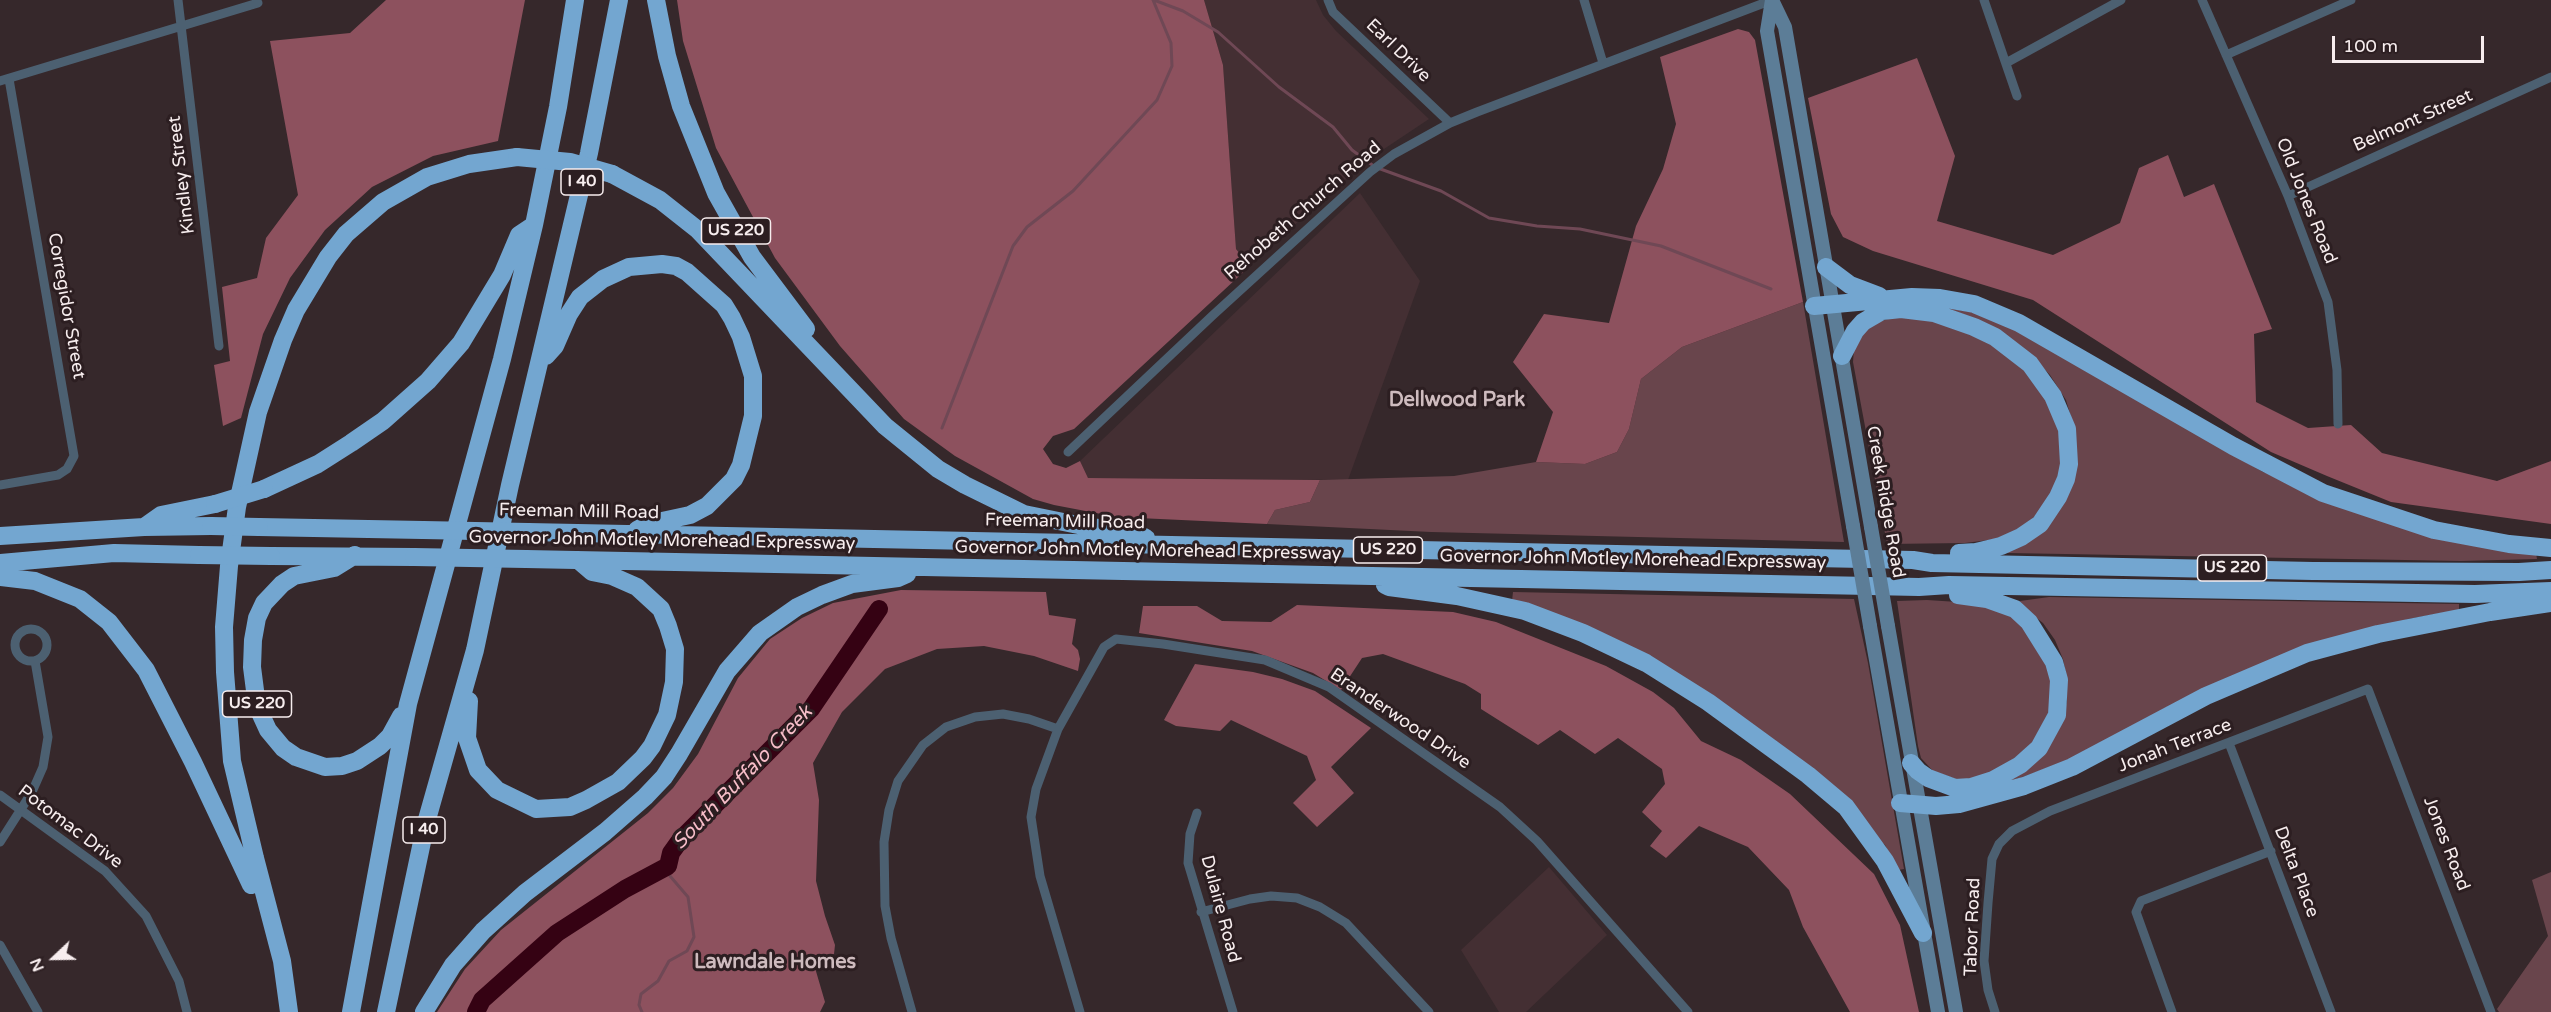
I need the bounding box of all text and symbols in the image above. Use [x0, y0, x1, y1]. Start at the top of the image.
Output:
street label: Earl Drive [1361, 15, 1435, 87]
scale bar [2335, 24, 2486, 62]
text: 100 m [2343, 35, 2398, 57]
street label: Belmont Street [2350, 85, 2476, 157]
street label: Kindley Street [164, 115, 200, 235]
street label: Old Jones Road [2271, 135, 2341, 267]
street label: Rehobeth Church Road [1220, 137, 1386, 285]
road number: I 40 [561, 169, 603, 195]
road number: US 220 [702, 218, 771, 244]
street label: Corregidor Street [43, 231, 89, 381]
district label: Dellwood Park [1389, 389, 1525, 413]
street label: Creek Ridge Road [1861, 424, 1909, 580]
street label: Freeman Mill Road [499, 500, 659, 524]
street label: Freeman Mill Road [985, 510, 1145, 534]
street label: Governor John Motley Morehead Expressway [468, 527, 856, 555]
street label: Governor John Motley Morehead Expressway [954, 537, 1342, 565]
road number: US 220 [1354, 537, 1422, 563]
street label: Governor John Motley Morehead Expressway [1439, 546, 1827, 574]
road number: US 220 [2198, 555, 2266, 581]
street label: Branderwood Drive [1326, 664, 1474, 774]
road number: US 220 [222, 691, 292, 717]
water label: South Buffalo Creek [668, 701, 818, 855]
street label: Jonah Terrace [2115, 714, 2235, 778]
street label: Potomac Drive [13, 781, 127, 873]
street label: Jones Road [2418, 794, 2474, 894]
road number: I 40 [403, 817, 445, 843]
street label: Delta Place [2269, 823, 2323, 921]
street label: Dulaire Road [1195, 853, 1245, 965]
street label: Tabor Road [1960, 877, 1986, 977]
north arrow [24, 928, 84, 988]
district label: Lawndale Homes [694, 951, 856, 975]
text: N [26, 955, 49, 974]

